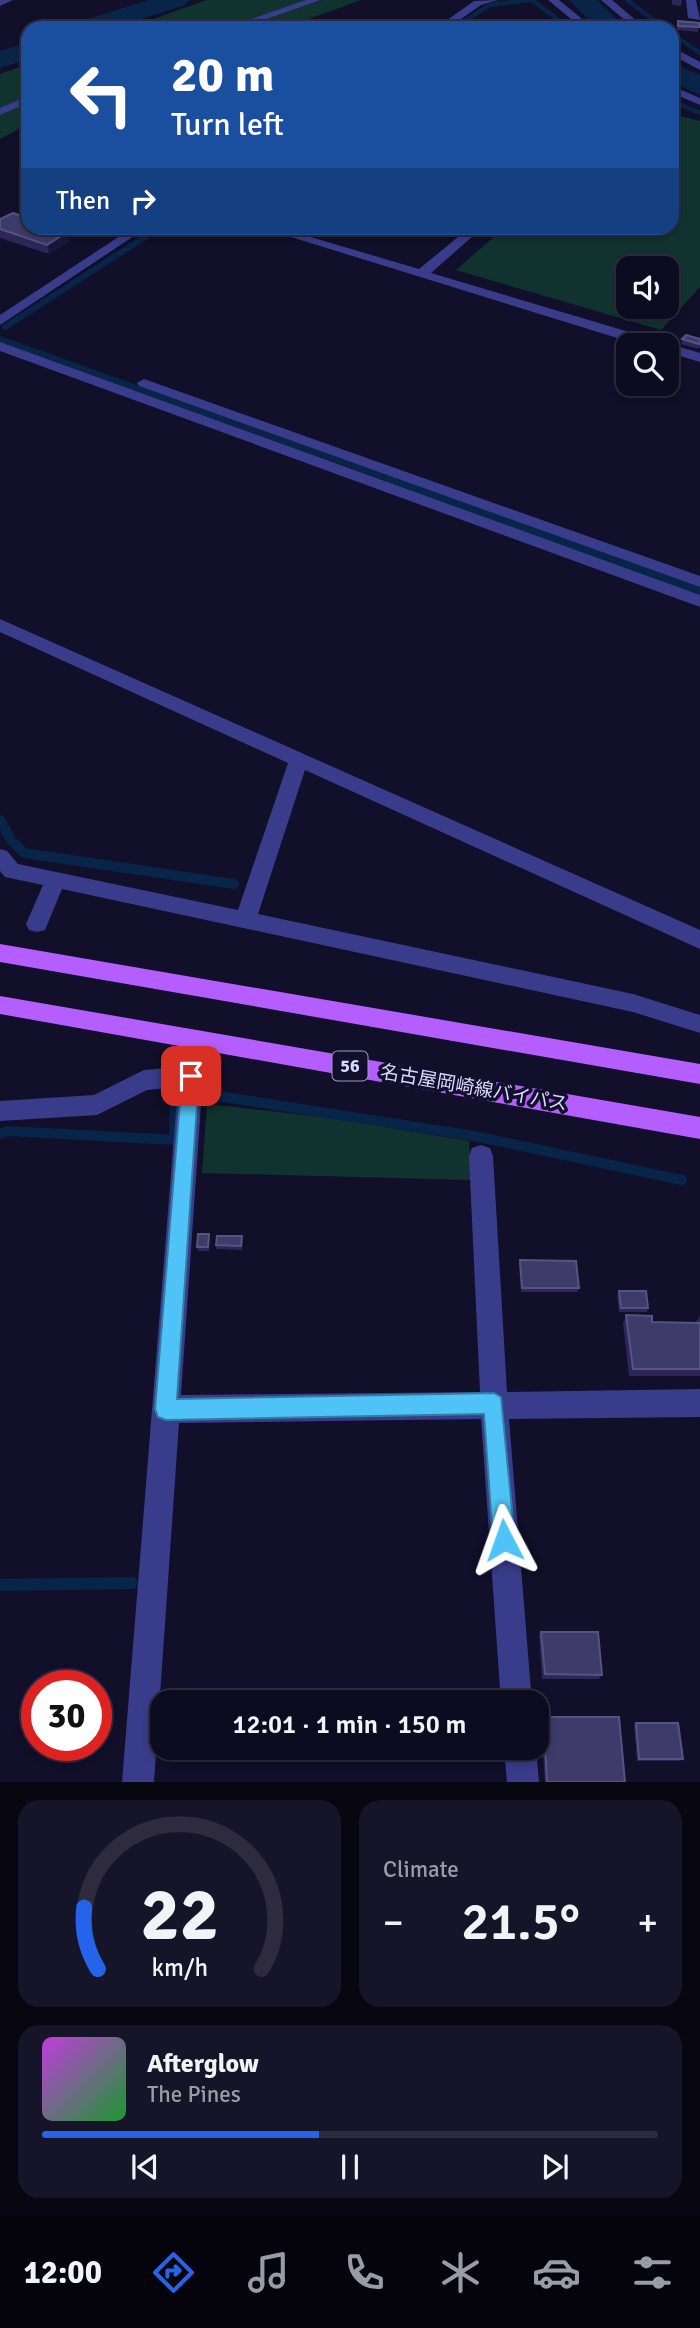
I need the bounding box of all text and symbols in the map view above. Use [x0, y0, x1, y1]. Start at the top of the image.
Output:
text: 20 m [171, 45, 274, 105]
icon: left [56, 49, 147, 140]
text: Turn left [171, 105, 284, 144]
icon: right [124, 182, 162, 220]
text: Then [56, 185, 110, 217]
map controls [616, 256, 679, 396]
button: sound [616, 256, 679, 319]
button: search [616, 333, 679, 396]
pin [161, 1046, 221, 1106]
road number: 56 [332, 1051, 368, 1080]
icon: arrive [172, 1057, 210, 1095]
street label: 名古屋岡崎線バイパス [379, 1060, 569, 1116]
position arrow [467, 1503, 541, 1577]
speed limit sign: 30 [21, 1670, 112, 1761]
text: 12:01 · 1 min · 150 m [233, 1709, 466, 1741]
text: Climate [383, 1855, 459, 1884]
text: 22 [140, 1872, 219, 1961]
text: 21.5° [461, 1890, 580, 1954]
text: − [383, 1899, 404, 1946]
text: + [637, 1899, 658, 1946]
text: km/h [151, 1952, 208, 1983]
text: Afterglow [147, 2048, 259, 2080]
text: The Pines [147, 2080, 241, 2109]
icon: previous [126, 2148, 164, 2186]
icon: pause [331, 2148, 369, 2186]
icon: next [536, 2148, 574, 2186]
icon: directions [149, 2248, 198, 2297]
icon: music [244, 2248, 293, 2297]
icon: phone [340, 2248, 389, 2297]
icon: climate [436, 2248, 485, 2297]
icon: car [532, 2248, 581, 2297]
icon: filters [628, 2248, 677, 2297]
text: 12:00 [23, 2253, 102, 2292]

